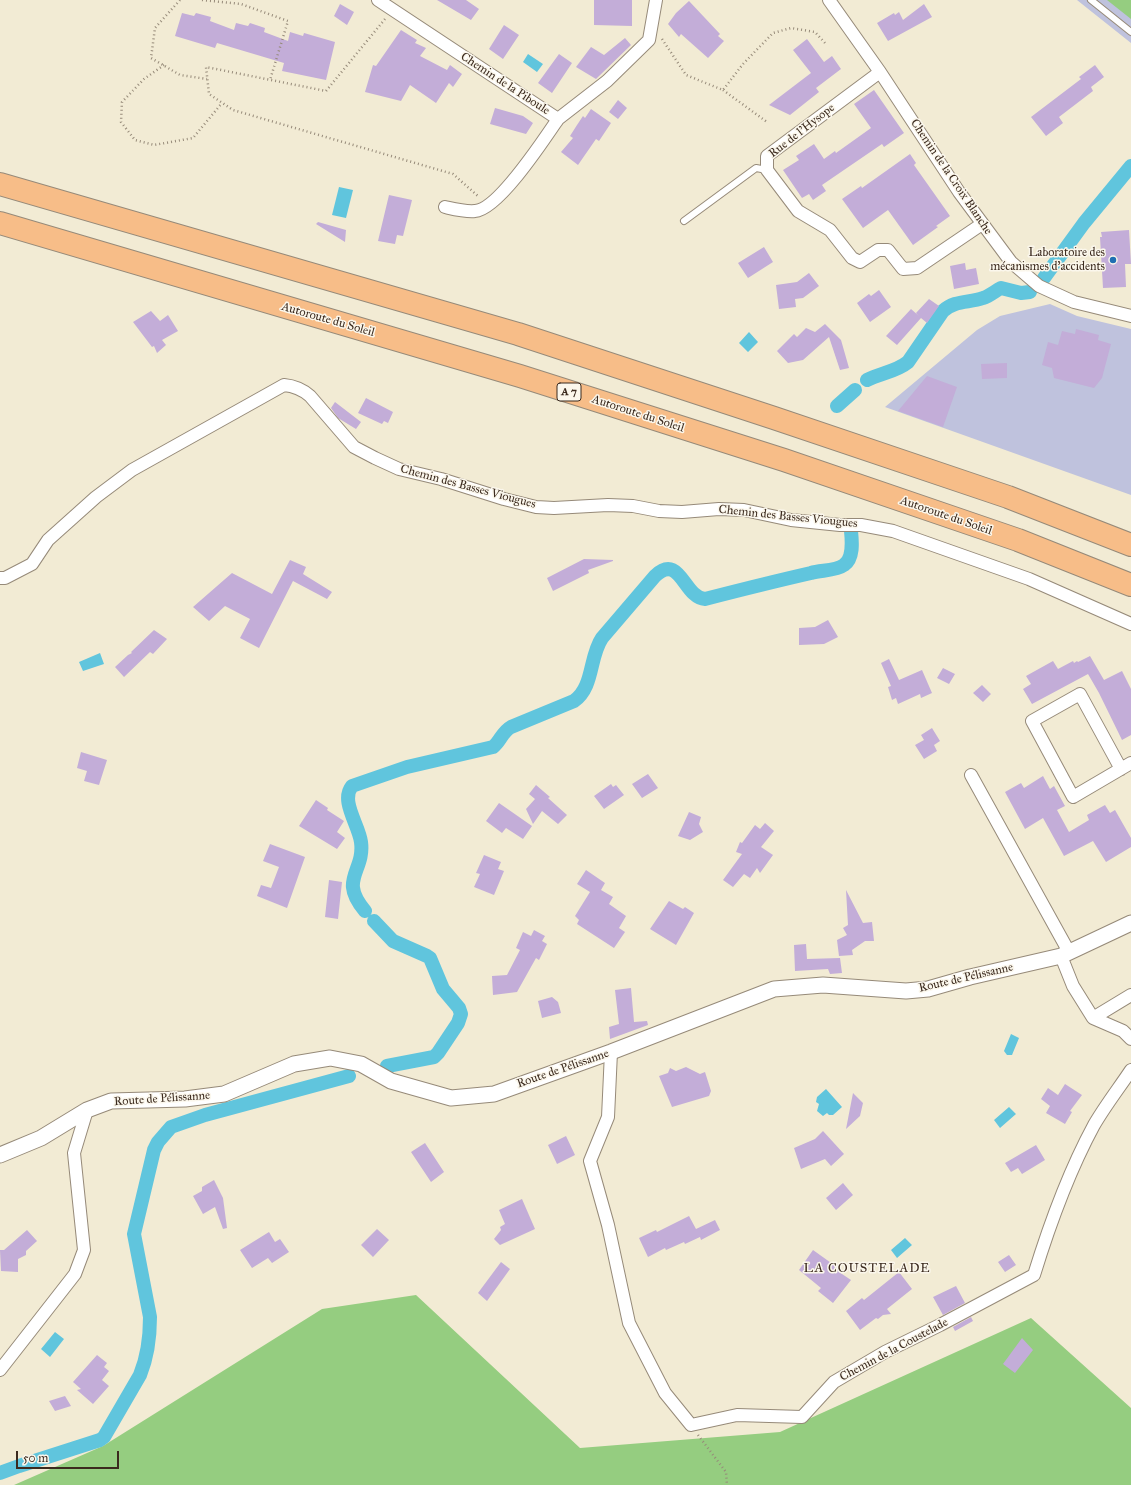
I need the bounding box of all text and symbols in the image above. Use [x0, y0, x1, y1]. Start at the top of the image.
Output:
street label: Chemin de la Piboule [458, 50, 552, 118]
street label: Rue de l'Hysope [766, 101, 838, 161]
street label: Chemin de la Croix Blanche [907, 117, 995, 237]
place label: Laboratoire des mécanismes d'accidents [990, 246, 1105, 274]
marker: Laboratoire des mécanismes d'accidents [1108, 255, 1118, 265]
street label: Autoroute du Soleil [280, 300, 376, 340]
road number: A 7 [557, 383, 581, 401]
street label: Autoroute du Soleil [590, 392, 686, 436]
street label: Chemin des Basses Viougues [399, 462, 537, 512]
street label: Autoroute du Soleil [898, 494, 994, 538]
street label: Chemin des Basses Viougues [718, 503, 858, 531]
street label: Route de Pélissanne [917, 960, 1015, 996]
street label: Route de Pélissanne [515, 1047, 611, 1091]
street label: Route de Pélissanne [114, 1088, 210, 1110]
district label: LA COUSTELADE [803, 1261, 931, 1277]
street label: Chemin de la Coustelade [837, 1315, 951, 1385]
scale bar [18, 1443, 121, 1469]
text: 50 m [23, 1451, 48, 1465]

